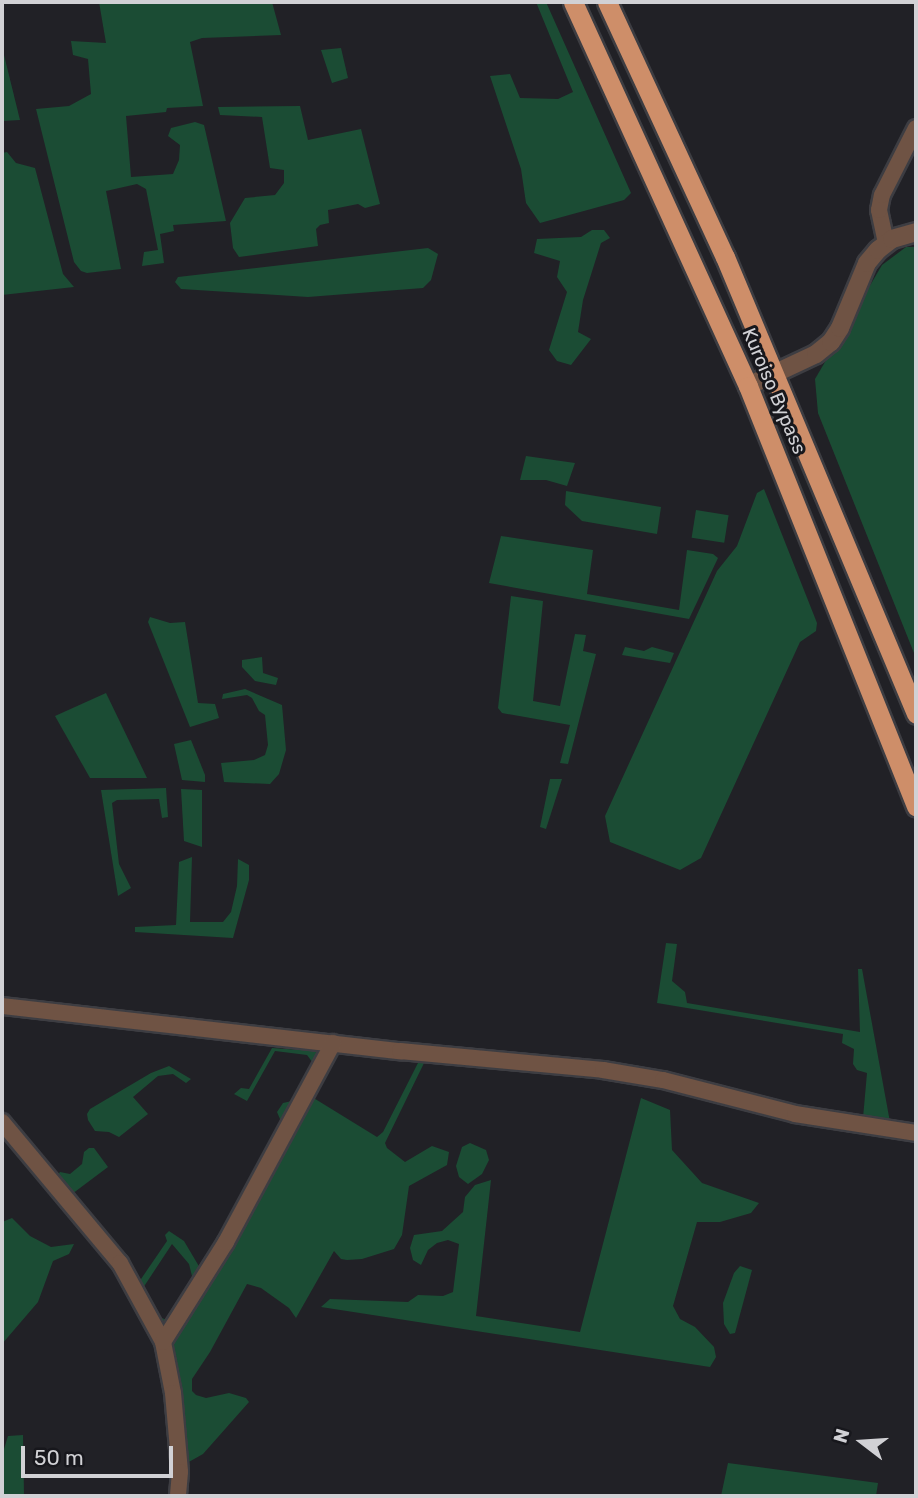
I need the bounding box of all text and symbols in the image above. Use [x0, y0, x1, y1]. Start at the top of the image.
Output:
street label: Kuroiso Bypass [737, 325, 811, 457]
north arrow [827, 1407, 897, 1477]
text: N [828, 1426, 854, 1446]
scale bar [24, 1432, 177, 1476]
text: 50 m [34, 1445, 84, 1470]

